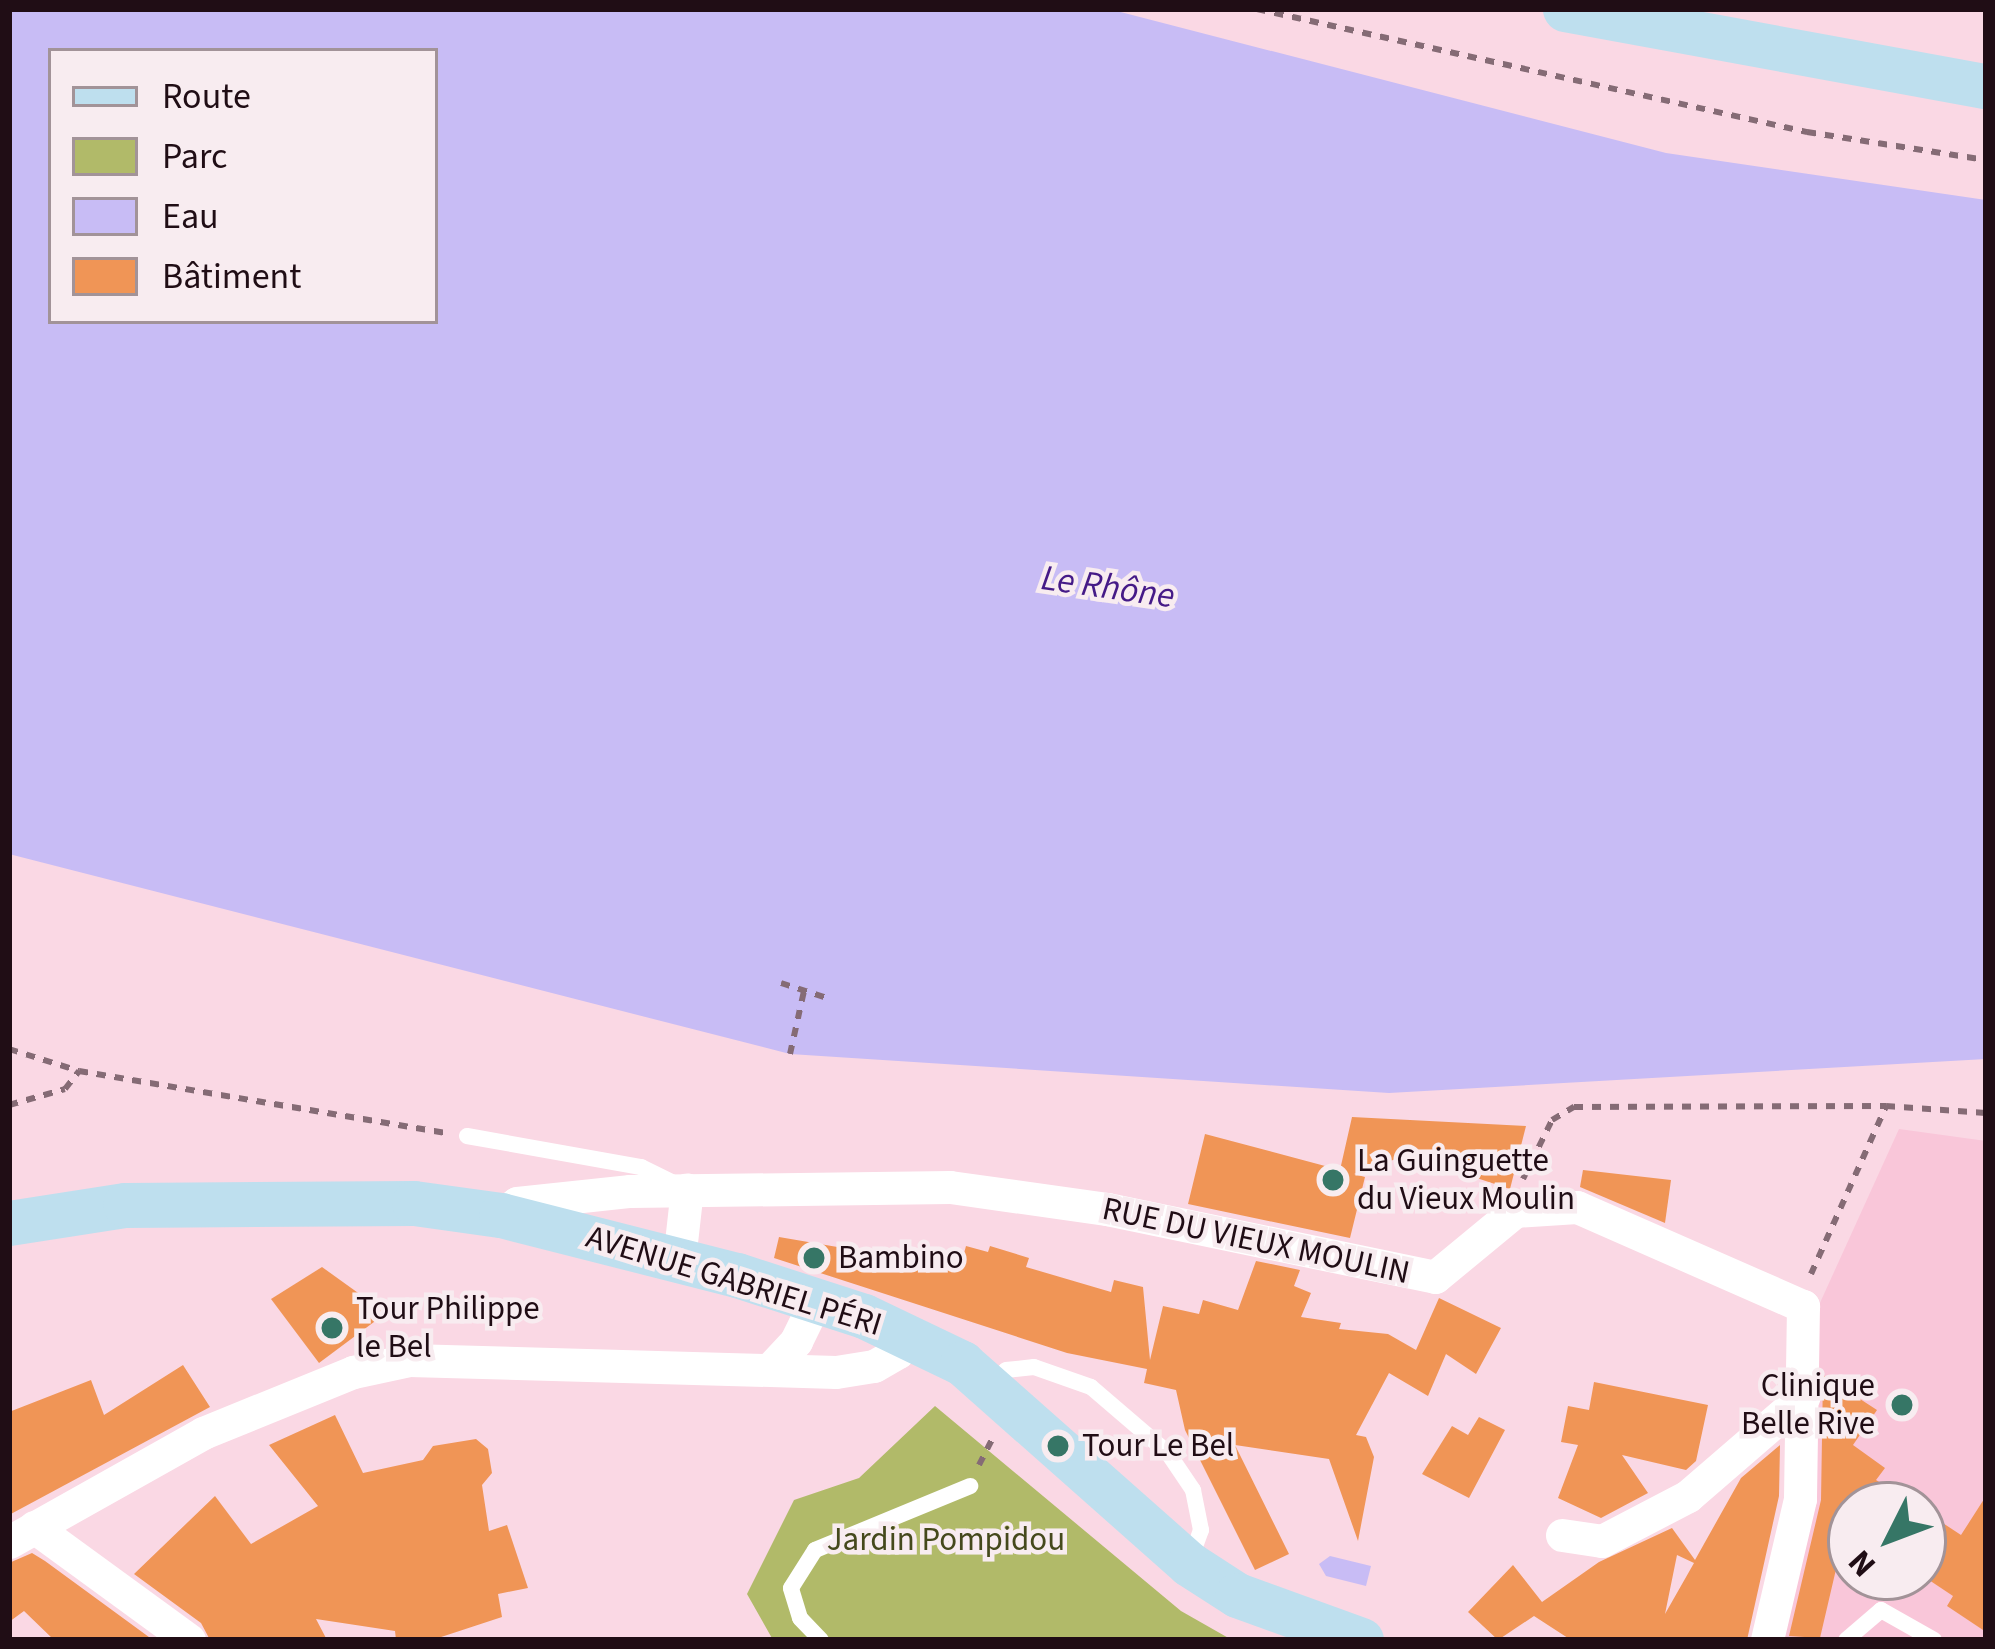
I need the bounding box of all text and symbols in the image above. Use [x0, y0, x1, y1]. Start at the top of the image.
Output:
legend [48, 48, 438, 324]
text: Route [162, 71, 251, 122]
text: Parc [162, 131, 228, 182]
text: Eau [162, 191, 219, 242]
text: Bâtiment [162, 251, 301, 302]
water label: Le Rhône [1039, 556, 1177, 618]
place label: La Guinguette du Vieux Moulin [1357, 1141, 1575, 1219]
marker: La Guinguette du Vieux Moulin [1320, 1167, 1346, 1193]
street label: RUE DU VIEUX MOULIN [1099, 1189, 1413, 1293]
street label: AVENUE GABRIEL PÉRI [581, 1217, 887, 1345]
place label: Bambino [838, 1238, 964, 1278]
marker: Bambino [801, 1245, 827, 1271]
place label: Tour Philippe le Bel [356, 1289, 540, 1367]
marker: Tour Philippe le Bel [319, 1315, 345, 1341]
place label: Clinique Belle Rive [1741, 1366, 1875, 1444]
marker: Clinique Belle Rive [1886, 1389, 1918, 1421]
place label: Tour Le Bel [1082, 1426, 1234, 1466]
marker: Tour Le Bel [1045, 1433, 1071, 1459]
north arrow [1827, 1481, 1947, 1601]
park label: Jardin Pompidou [827, 1520, 1065, 1560]
text: N [1837, 1540, 1887, 1587]

